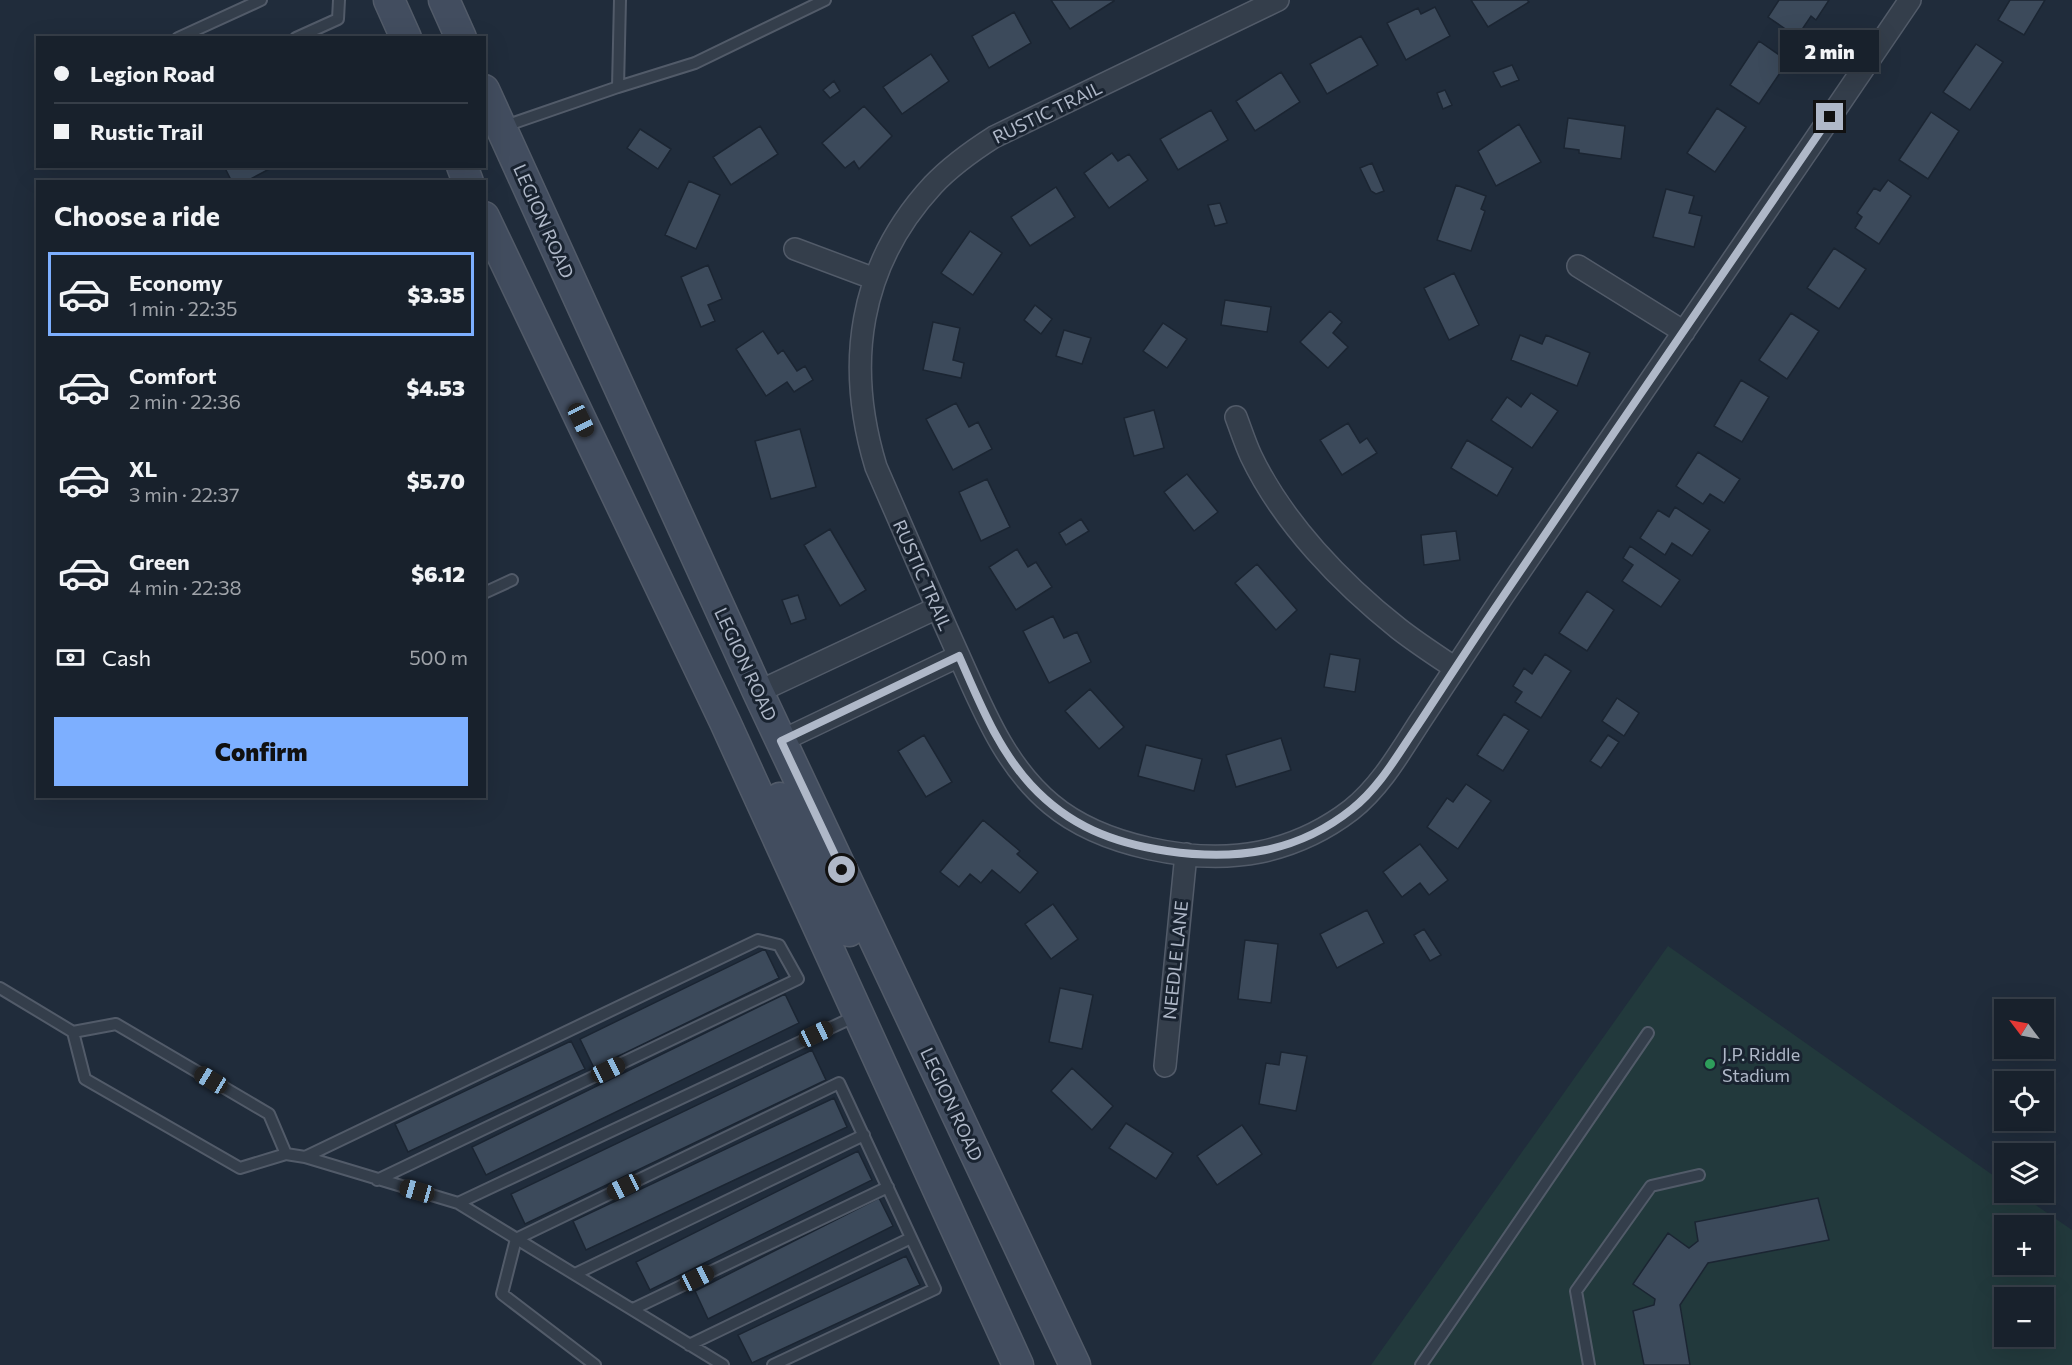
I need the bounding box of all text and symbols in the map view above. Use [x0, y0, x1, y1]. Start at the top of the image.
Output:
callout: 2 min [1780, 30, 1880, 72]
text: 2 min [1804, 39, 1855, 63]
text: Legion Road [90, 60, 215, 87]
street label: RUSTIC TRAIL [989, 76, 1105, 148]
route end [1816, 103, 1843, 130]
text: Rustic Trail [90, 118, 203, 145]
street label: LEGION ROAD [509, 161, 579, 281]
text: Choose a ride [54, 199, 220, 232]
icon: car [57, 267, 111, 321]
text: Economy [129, 269, 223, 296]
text: $3.35 [407, 281, 465, 308]
text: 1 min · 22:35 [129, 296, 238, 320]
icon: car [57, 360, 111, 414]
text: Comfort [129, 362, 217, 389]
text: $4.53 [407, 374, 465, 401]
text: 2 min · 22:36 [129, 389, 241, 413]
car [565, 400, 597, 440]
icon: car [57, 453, 111, 507]
text: XL [129, 455, 157, 482]
text: $5.70 [407, 467, 465, 494]
text: 3 min · 22:37 [129, 482, 239, 506]
street label: RUSTIC TRAIL [889, 516, 957, 634]
icon: car [57, 546, 111, 600]
text: Green [129, 548, 190, 575]
text: $6.12 [411, 560, 465, 587]
text: 4 min · 22:38 [129, 575, 242, 599]
street label: LEGION ROAD [710, 604, 782, 724]
icon: cash [54, 641, 87, 674]
text: Cash [102, 644, 151, 671]
text: 500 m [409, 645, 468, 669]
button: Confirm [54, 717, 468, 786]
route start [828, 856, 855, 883]
street label: NEEDLE LANE [1158, 899, 1192, 1021]
north arrow [1994, 999, 2054, 1059]
map controls [1994, 999, 2054, 1347]
car [796, 1018, 836, 1050]
place label: J.P. Riddle Stadium [1722, 1043, 1800, 1086]
street label: LEGION ROAD [916, 1044, 988, 1164]
car [588, 1054, 628, 1086]
marker: J.P. Riddle Stadium [1703, 1057, 1717, 1071]
car [191, 1063, 231, 1097]
button: locate [1994, 1071, 2054, 1131]
button: layers [1994, 1143, 2054, 1203]
car [604, 1171, 644, 1203]
car [397, 1177, 437, 1205]
button: + [1994, 1215, 2054, 1275]
car [677, 1262, 717, 1294]
button: − [1994, 1287, 2054, 1347]

